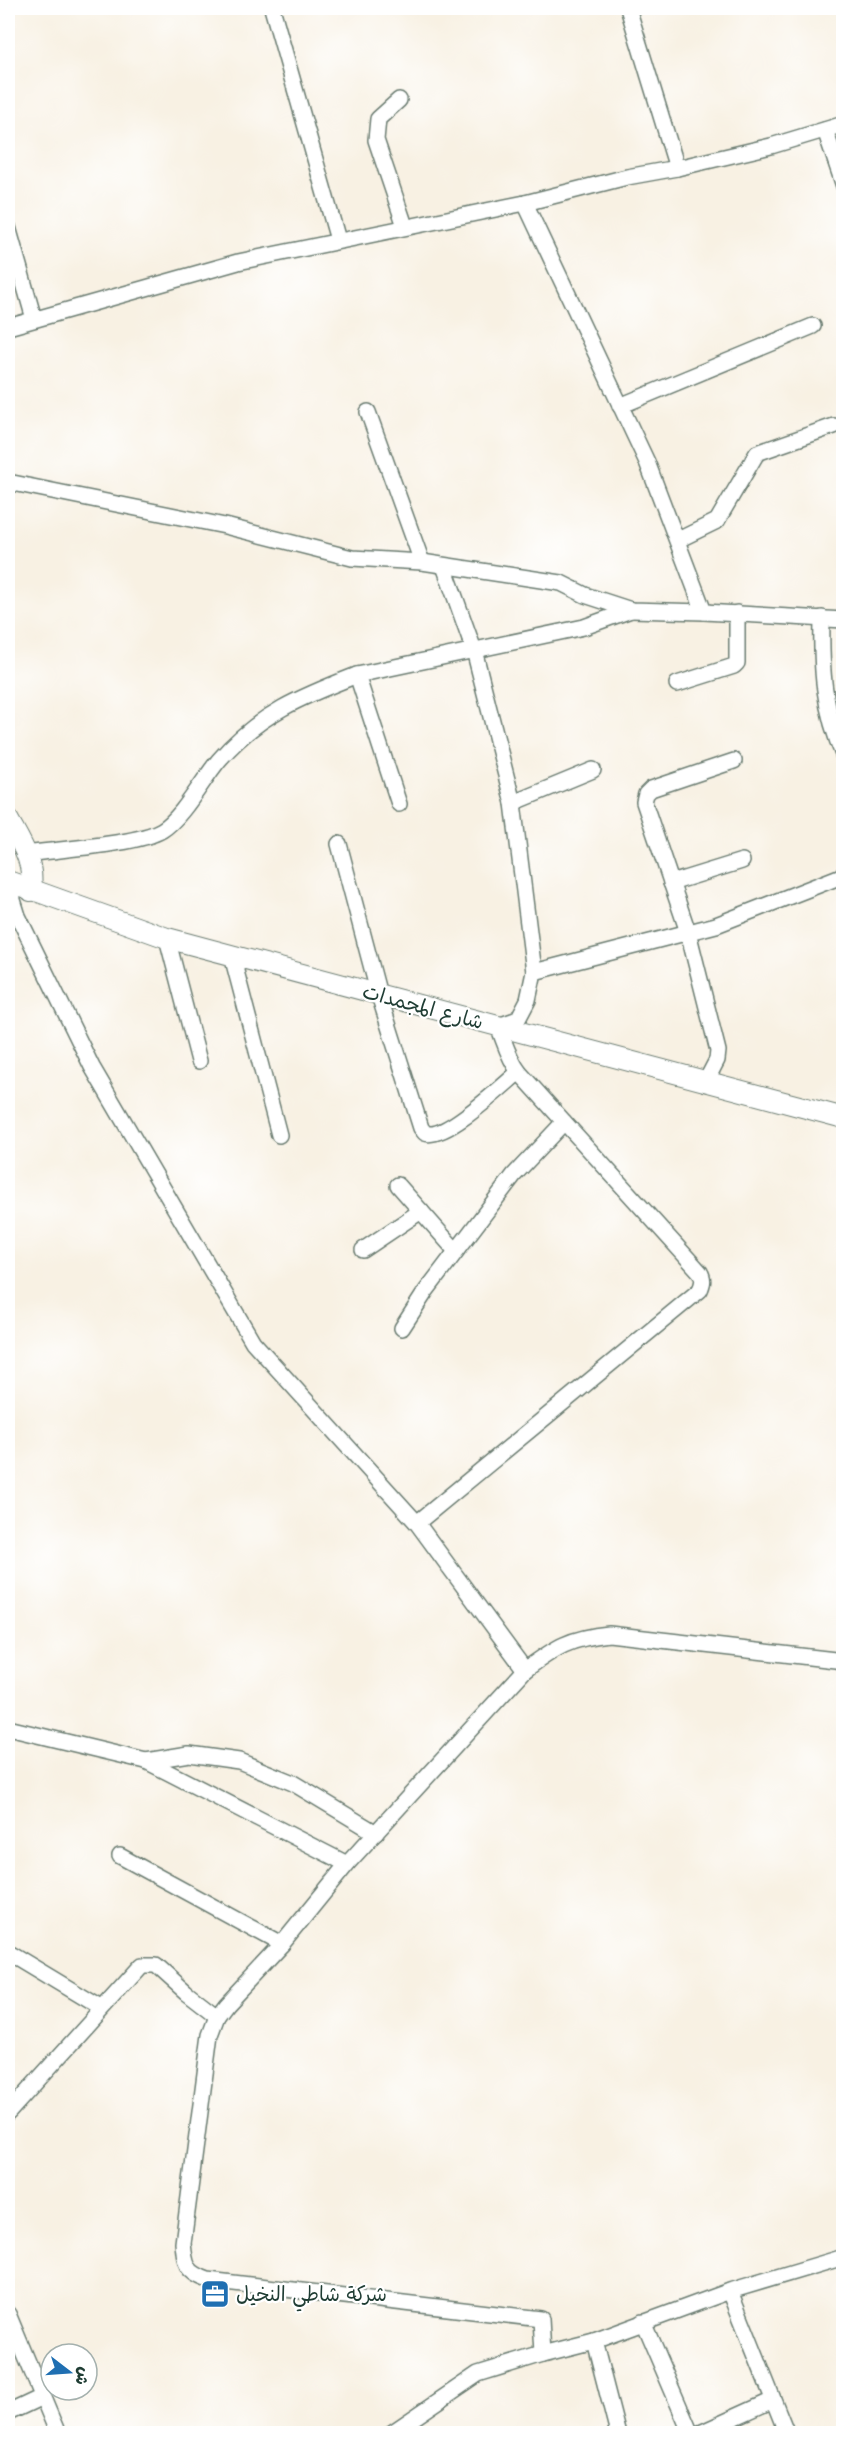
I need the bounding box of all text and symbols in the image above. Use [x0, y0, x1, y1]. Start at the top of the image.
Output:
street label: شارع المجمدات [360, 980, 486, 1036]
office icon: شركة شاطي النخيل [199, 2278, 231, 2310]
place label: شركة شاطي النخيل [236, 2283, 387, 2312]
north arrow [39, 2342, 99, 2402]
text: ش [71, 2365, 94, 2387]

